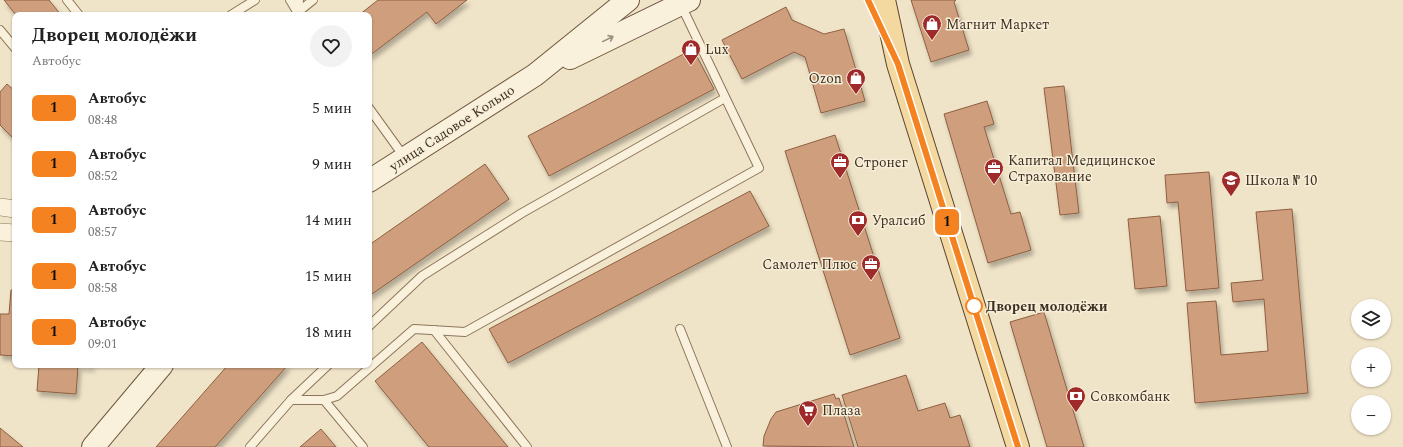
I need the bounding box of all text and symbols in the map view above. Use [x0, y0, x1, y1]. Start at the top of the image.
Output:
shop icon: Магнит Маркет [921, 13, 943, 41]
place label: Магнит Маркет [946, 14, 1049, 35]
text: Дворец молодёжи [32, 21, 197, 50]
button: heart [310, 25, 352, 67]
one-way arrow [602, 35, 614, 42]
shop icon: Lux [680, 38, 702, 66]
place label: Lux [705, 39, 729, 60]
text: Автобус [32, 51, 81, 71]
shop icon: Ozon [845, 67, 867, 95]
place label: Ozon [808, 68, 842, 89]
street label: улица Садовое Кольцо [384, 79, 519, 177]
text: Автобус [88, 87, 147, 110]
text: 1 [50, 97, 58, 118]
text: 5 мин [312, 97, 352, 120]
text: 08:48 [88, 110, 117, 130]
text: Автобус [88, 143, 147, 166]
place label: Капитал Медицинское Страхование [1008, 150, 1156, 187]
office icon: Стронег [829, 151, 851, 179]
place label: Стронег [854, 152, 908, 173]
text: 1 [50, 153, 58, 174]
text: 9 мин [312, 153, 352, 176]
office icon: Капитал Медицинское Страхование [983, 157, 1005, 185]
text: 08:52 [88, 166, 117, 186]
school or university icon: Школа № 10 [1220, 169, 1242, 197]
place label: Школа № 10 [1245, 170, 1317, 191]
text: Автобус [88, 199, 147, 222]
text: 1 [50, 209, 58, 230]
text: 14 мин [305, 209, 352, 232]
bank icon: Уралсиб [847, 209, 869, 237]
line badge: 1 [934, 209, 960, 235]
place label: Уралсиб [872, 210, 926, 231]
text: 1 [943, 211, 951, 232]
text: 08:57 [88, 222, 117, 242]
office icon: Самолет Плюс [860, 253, 882, 281]
place label: Самолет Плюс [762, 254, 857, 275]
text: Автобус [88, 255, 147, 278]
text: 1 [50, 265, 58, 286]
text: 15 мин [305, 265, 352, 288]
text: 08:58 [88, 278, 117, 298]
place label: Дворец молодёжи [986, 296, 1108, 317]
marker: Дворец молодёжи [965, 297, 983, 315]
map controls [1351, 299, 1391, 435]
button: layers [1351, 299, 1391, 339]
text: Автобус [88, 311, 147, 334]
text: 1 [50, 321, 58, 342]
text: 18 мин [305, 321, 352, 344]
text: 09:01 [88, 334, 117, 354]
button: + [1351, 347, 1391, 387]
bank icon: Совкомбанк [1065, 385, 1087, 413]
place label: Совкомбанк [1090, 386, 1170, 407]
button: − [1351, 395, 1391, 435]
supermarket icon: Плаза [797, 399, 819, 427]
place label: Плаза [822, 400, 861, 421]

